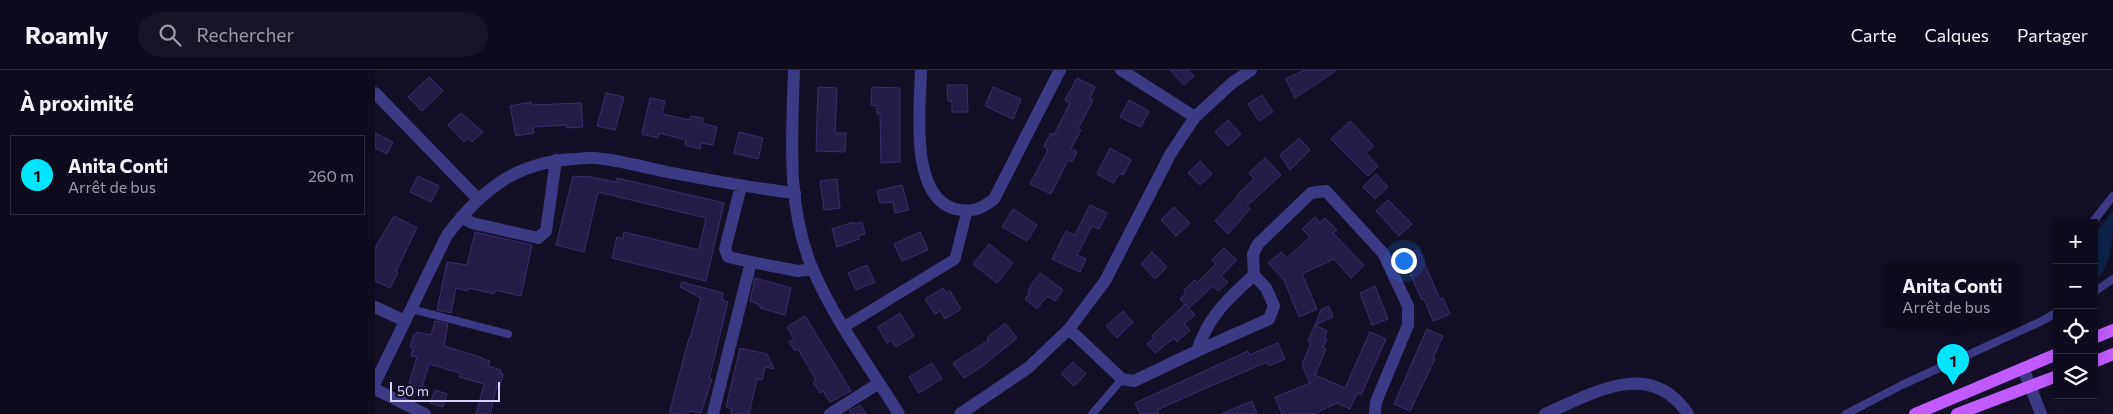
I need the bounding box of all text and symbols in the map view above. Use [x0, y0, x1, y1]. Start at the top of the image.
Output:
search box [138, 12, 488, 57]
text: Roamly [25, 20, 108, 49]
icon: search [156, 21, 184, 49]
text: Rechercher [196, 23, 294, 46]
text: Carte [1851, 24, 1896, 46]
text: Calques [1924, 24, 1989, 46]
text: Partager [2017, 24, 2088, 46]
text: À proximité [20, 90, 134, 115]
text: Anita Conti [68, 154, 168, 177]
text: 1 [33, 166, 41, 185]
text: 260 m [308, 166, 354, 185]
text: Arrêt de bus [68, 177, 156, 196]
map controls [2053, 219, 2098, 399]
button: + [2053, 219, 2098, 264]
your location [1391, 248, 1417, 274]
popup [1885, 262, 2020, 327]
button: − [2053, 264, 2098, 309]
text: Anita Conti [1902, 274, 2003, 297]
text: Arrêt de bus [1902, 297, 1990, 316]
button: locate [2053, 309, 2098, 354]
pin: 1 [1937, 344, 1969, 385]
button: layers [2053, 354, 2098, 399]
scale bar [390, 379, 500, 402]
text: 50 m [397, 382, 429, 399]

